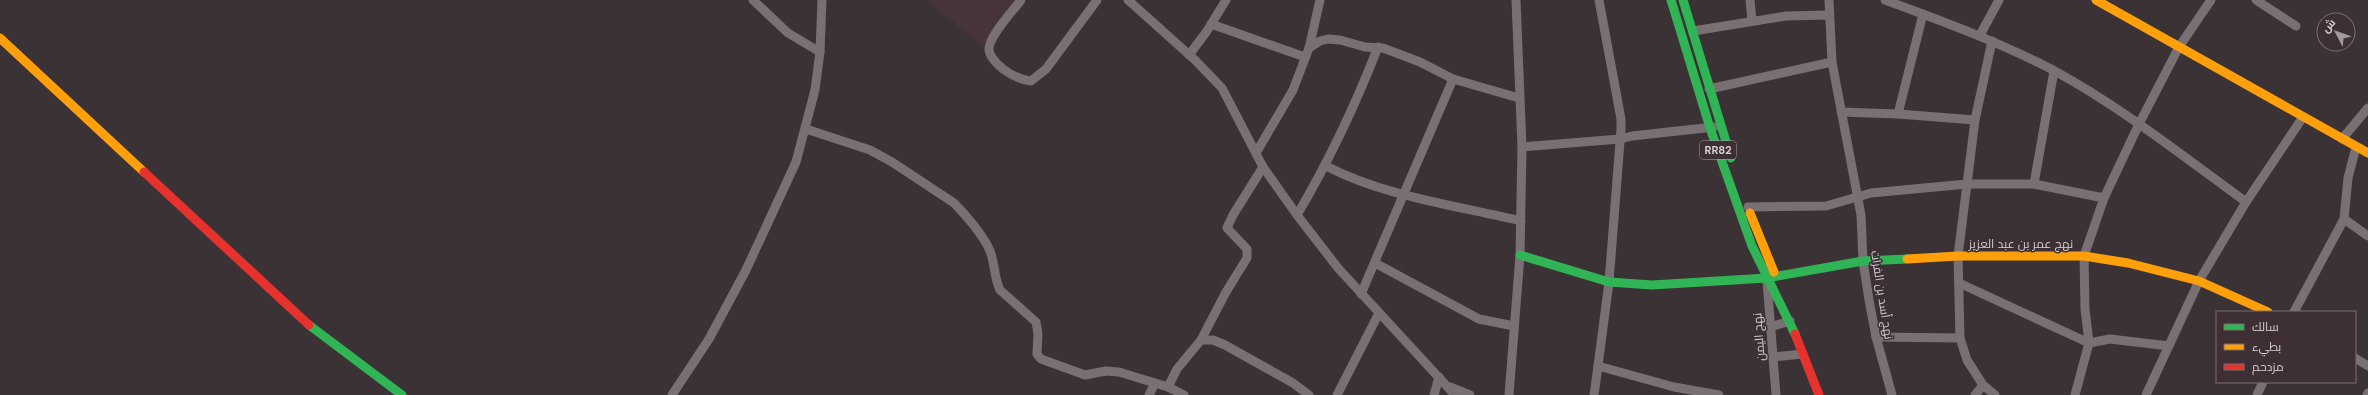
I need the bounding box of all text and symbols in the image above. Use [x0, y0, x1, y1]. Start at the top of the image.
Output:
north arrow [2316, 12, 2356, 52]
text: ش [2319, 16, 2338, 35]
road number: RR82 [1700, 141, 1736, 159]
street label: نهج عمر بن عبد العزيز [1968, 236, 2073, 252]
street label: نهج أسد بن الفرات [1867, 249, 1897, 341]
legend [2216, 311, 2356, 383]
street label: نهج اليمن [1749, 312, 1769, 362]
text: سالك [2252, 319, 2279, 335]
text: بطيء [2252, 339, 2281, 357]
text: مزدحم [2252, 359, 2284, 375]

